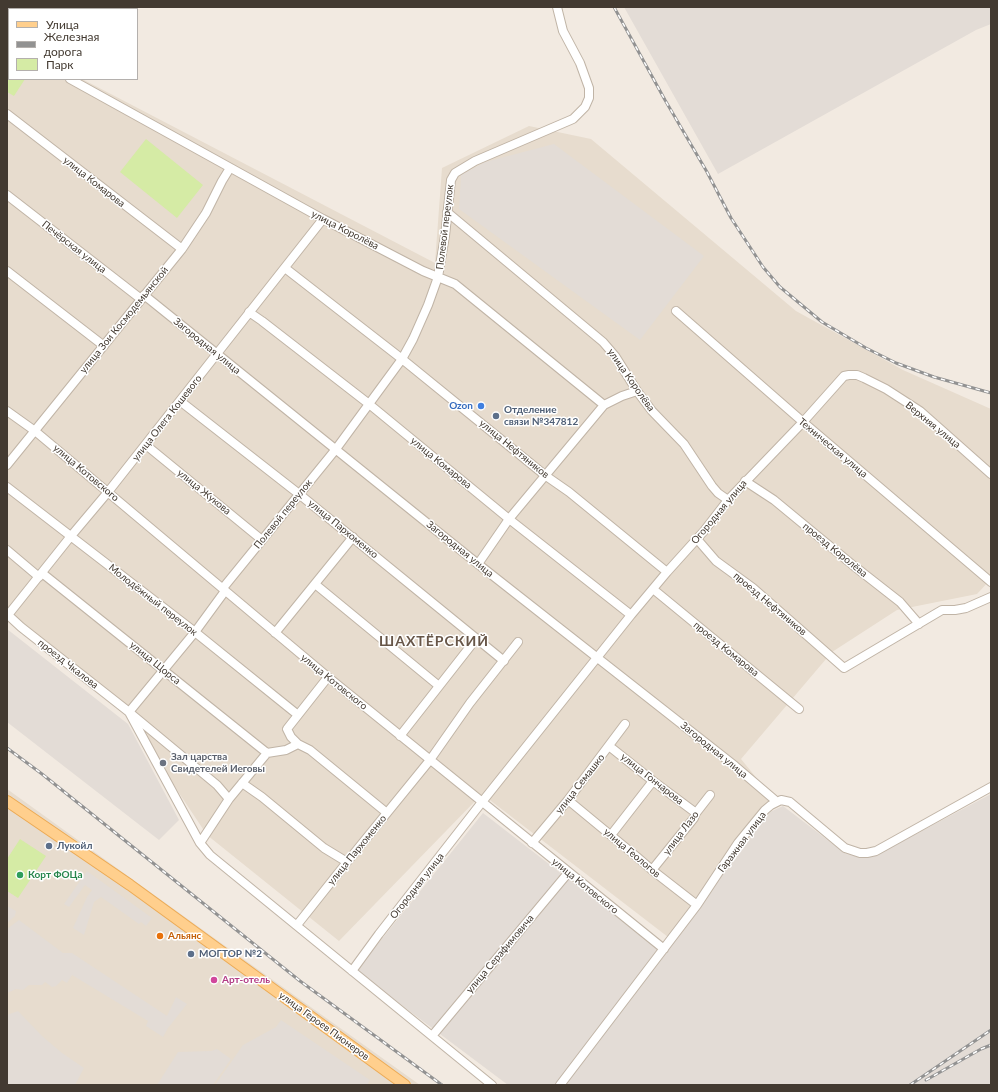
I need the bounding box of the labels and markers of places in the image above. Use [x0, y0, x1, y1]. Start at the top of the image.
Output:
place label: Ozon [449, 400, 473, 412]
marker: Ozon [476, 401, 486, 411]
place label: Отделение связи №347812 [504, 404, 578, 428]
marker: Отделение связи №347812 [491, 411, 501, 421]
place label: Зал царства Свидетелей Иеговы [171, 751, 265, 774]
marker: Зал царства Свидетелей Иеговы [158, 758, 168, 768]
place label: Лукойл [57, 840, 92, 852]
marker: Лукойл [44, 841, 54, 851]
place label: Корт ФОЦа [28, 869, 83, 881]
marker: Корт ФОЦа [15, 870, 25, 880]
place label: Альянс [168, 930, 201, 942]
marker: Альянс [155, 931, 165, 941]
place label: МОГТОР №2 [199, 948, 262, 960]
marker: МОГТОР №2 [186, 949, 196, 959]
place label: Арт-отель [222, 974, 270, 986]
marker: Арт-отель [209, 975, 219, 985]

